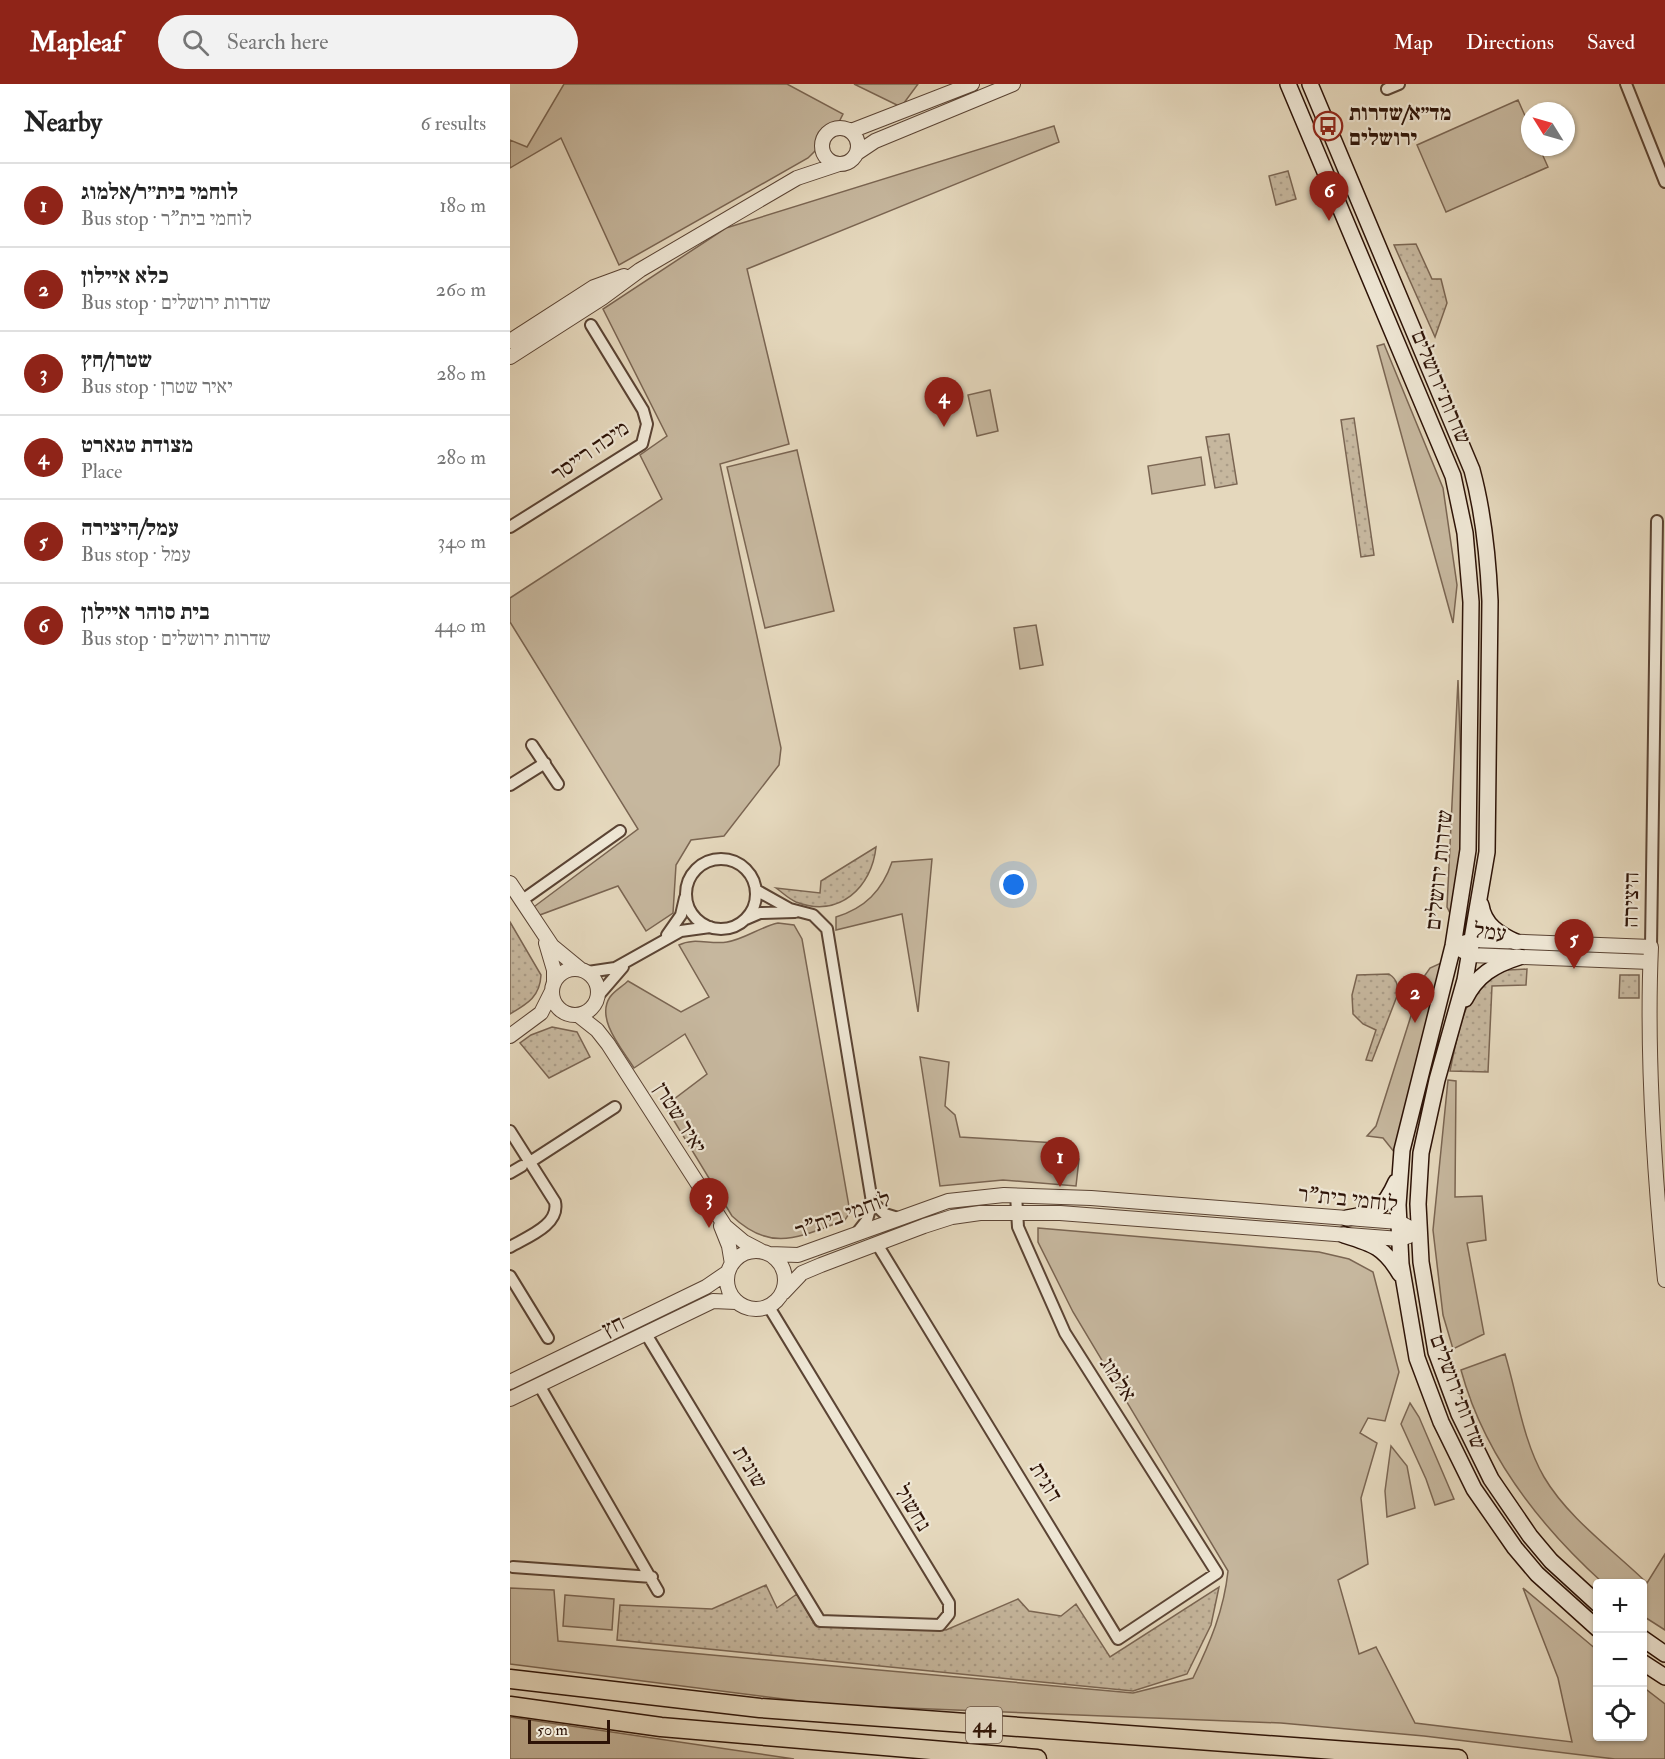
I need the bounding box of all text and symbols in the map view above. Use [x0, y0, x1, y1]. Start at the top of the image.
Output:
search box [158, 15, 578, 69]
text: Mapleaf [30, 25, 122, 60]
icon: search [179, 26, 212, 59]
text: Search here [227, 28, 328, 56]
text: Map [1393, 29, 1433, 56]
text: Directions [1466, 29, 1554, 56]
text: Saved [1587, 29, 1635, 56]
place label: מד״א/שדרות ירושלים [1349, 99, 1451, 152]
north arrow [1521, 102, 1575, 156]
text: Nearby [24, 107, 102, 139]
bus stop icon: מד״א/שדרות ירושלים [1312, 110, 1344, 142]
text: 6 results [420, 111, 486, 136]
pin: 6 [1310, 172, 1348, 221]
text: לוחמי בית״ר/אלמוג [81, 178, 238, 206]
text: 1 [40, 193, 47, 218]
text: 180 m [439, 193, 486, 218]
text: Bus stop · לוחמי בית"ר [81, 206, 252, 231]
text: כלא איילון [81, 262, 169, 290]
text: 2 [38, 277, 49, 302]
text: 260 m [436, 277, 486, 302]
text: Bus stop · שדרות ירושלים [81, 290, 271, 315]
street label: שדרות ירושלים [1405, 326, 1477, 448]
text: שטרן/חץ [81, 346, 152, 374]
text: 3 [40, 361, 47, 386]
text: 280 m [436, 361, 486, 386]
text: Bus stop · יאיר שטרן [81, 374, 233, 399]
pin: 4 [924, 378, 964, 427]
street label: מיכה רייסר [546, 414, 634, 488]
text: מצודת טגארט [81, 431, 193, 459]
text: 4 [38, 445, 49, 470]
text: 280 m [436, 445, 486, 470]
text: Place [81, 459, 122, 484]
text: עמל/היצירה [81, 514, 179, 542]
text: 5 [39, 529, 48, 554]
text: 340 m [438, 529, 486, 554]
text: Bus stop · עמל [81, 542, 191, 567]
text: בית סוהר איילון [81, 598, 210, 626]
text: 6 [38, 613, 49, 638]
text: 440 m [434, 613, 486, 638]
text: Bus stop · שדרות ירושלים [81, 626, 271, 651]
street label: שדרות ירושלים [1419, 808, 1459, 932]
your location [999, 870, 1028, 899]
street label: היצירה [1617, 872, 1645, 928]
street label: עמל [1472, 916, 1508, 948]
pin: 5 [1554, 920, 1594, 969]
pin: 2 [1396, 974, 1434, 1023]
street label: יאיר שטרן [647, 1077, 713, 1159]
pin: 1 [1040, 1138, 1080, 1187]
pin: 3 [690, 1178, 728, 1228]
street label: לוחמי בית"ר [1297, 1180, 1399, 1218]
street label: לוחמי בית"ר [791, 1185, 895, 1245]
street label: חץ [597, 1309, 629, 1343]
street label: שדרות ירושלים [1423, 1331, 1493, 1453]
street label: אלמוג [1093, 1351, 1143, 1407]
street label: שונית [726, 1440, 774, 1494]
street label: דוגית [1023, 1457, 1069, 1507]
street label: נחשול [888, 1480, 938, 1536]
map controls [1593, 1579, 1647, 1741]
button: + [1593, 1579, 1647, 1633]
button: − [1593, 1633, 1647, 1687]
button: locate [1593, 1687, 1647, 1741]
road number: 44 [966, 1707, 1002, 1743]
scale bar [528, 1717, 610, 1744]
text: 50 m [537, 1720, 568, 1740]

